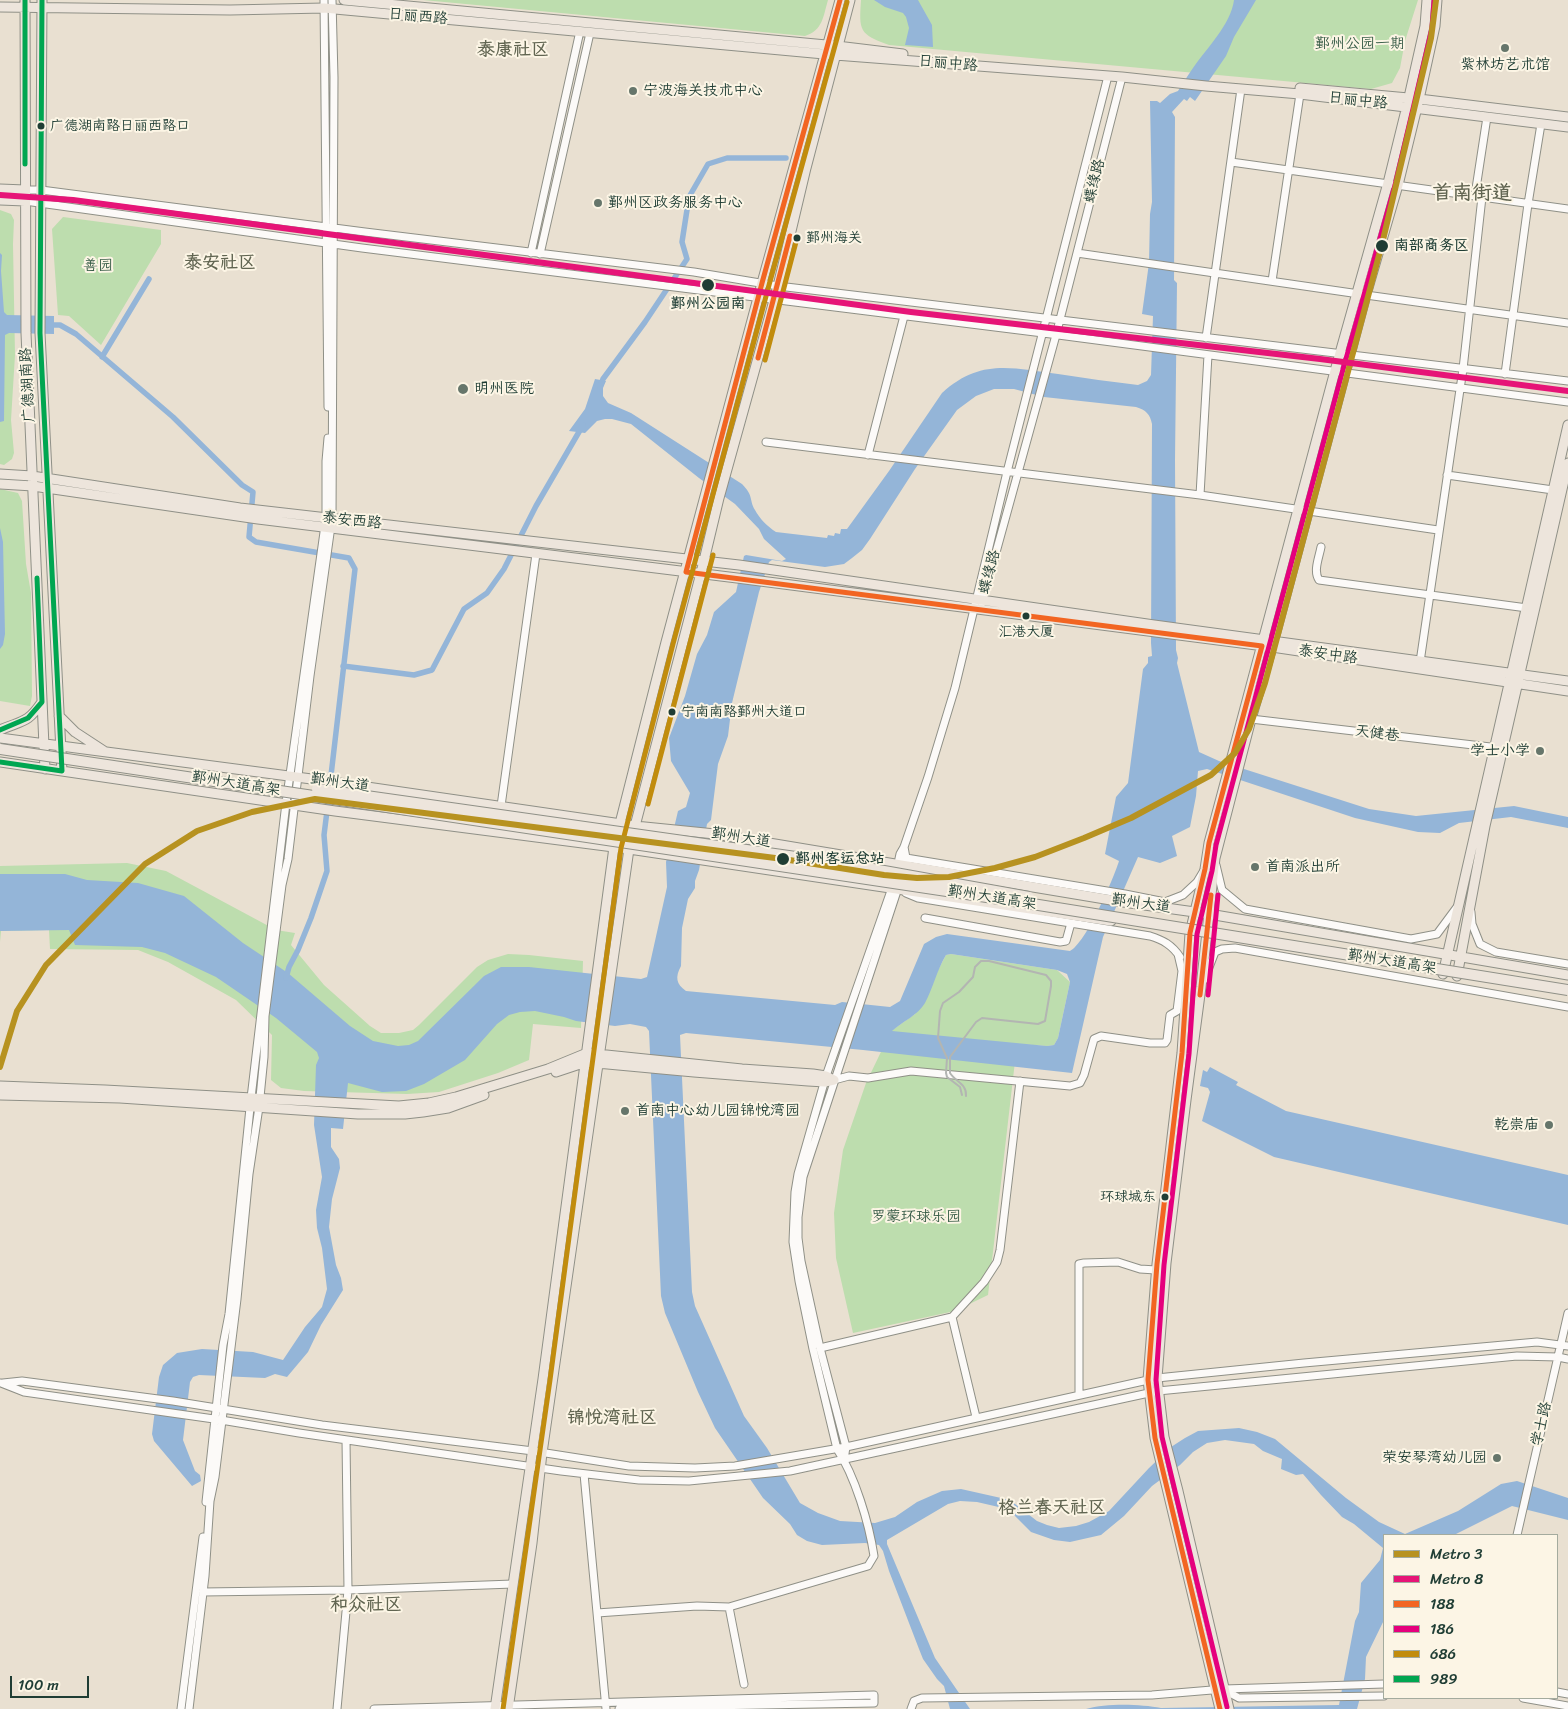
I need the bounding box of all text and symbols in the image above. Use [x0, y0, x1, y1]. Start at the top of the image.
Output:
street label: 日丽西路 [387, 5, 449, 29]
park label: 鄞州公园一期 [1315, 35, 1405, 53]
district label: 泰康社区 [477, 39, 549, 61]
marker: 紫林坊艺术馆 [1499, 42, 1511, 54]
street label: 日丽中路 [917, 52, 979, 76]
place label: 紫林坊艺术馆 [1460, 56, 1550, 74]
place label: 宁波海关技术中心 [643, 82, 763, 100]
marker: 宁波海关技术中心 [627, 85, 639, 97]
street label: 日丽中路 [1327, 89, 1389, 113]
place label: 广德湖南路日丽西路口 [50, 118, 190, 134]
marker: 广德湖南路日丽西路口 [36, 121, 46, 131]
street label: 蝶缘路 [1081, 157, 1109, 205]
district label: 首南街道 [1432, 182, 1512, 206]
place label: 鄞州区政务服务中心 [608, 194, 743, 212]
marker: 鄞州区政务服务中心 [592, 197, 604, 209]
place label: 鄞州海关 [806, 230, 862, 246]
marker: 鄞州海关 [792, 233, 802, 243]
place label: 南部商务区 [1394, 237, 1469, 255]
marker: 南部商务区 [1374, 238, 1390, 254]
district label: 泰安社区 [184, 252, 256, 274]
park label: 善园 [83, 257, 113, 275]
marker: 鄞州公园南 [700, 277, 716, 293]
place label: 鄞州公园南 [671, 295, 745, 313]
street label: 广德湖南路 [17, 347, 39, 423]
place label: 明州医院 [474, 380, 534, 398]
marker: 明州医院 [456, 382, 470, 396]
street label: 泰安西路 [321, 509, 383, 533]
street label: 蝶缘路 [975, 548, 1005, 596]
marker: 汇港大厦 [1021, 611, 1031, 621]
place label: 汇港大厦 [998, 624, 1054, 640]
street label: 泰安中路 [1297, 642, 1359, 668]
place label: 宁南南路鄞州大道口 [681, 704, 807, 720]
marker: 宁南南路鄞州大道口 [667, 707, 677, 717]
street label: 天健巷 [1354, 722, 1400, 746]
place label: 学士小学 [1470, 742, 1530, 760]
marker: 学士小学 [1534, 745, 1546, 757]
street label: 鄞州大道高架 [190, 768, 282, 800]
street label: 鄞州大道 [309, 770, 371, 796]
street label: 鄞州大道 [710, 824, 772, 852]
place label: 鄞州客运总站 [795, 850, 885, 868]
marker: 鄞州客运总站 [775, 851, 791, 867]
place label: 首南派出所 [1265, 858, 1340, 876]
marker: 首南派出所 [1249, 861, 1261, 873]
street label: 鄞州大道高架 [946, 882, 1038, 914]
street label: 鄞州大道 [1110, 891, 1172, 917]
street label: 鄞州大道高架 [1346, 946, 1438, 978]
place label: 首南中心幼儿园锦悦湾园 [635, 1102, 800, 1120]
marker: 首南中心幼儿园锦悦湾园 [619, 1105, 631, 1117]
place label: 乾崇庙 [1494, 1116, 1539, 1134]
marker: 乾崇庙 [1543, 1119, 1555, 1131]
place label: 环球城东 [1100, 1189, 1156, 1205]
marker: 环球城东 [1160, 1192, 1170, 1202]
park label: 罗蒙环球乐园 [871, 1208, 961, 1226]
street label: 学士路 [1528, 1400, 1556, 1448]
district label: 锦悦湾社区 [567, 1407, 657, 1429]
place label: 荣安琴湾幼儿园 [1382, 1449, 1487, 1467]
marker: 荣安琴湾幼儿园 [1491, 1452, 1503, 1464]
district label: 格兰春天社区 [998, 1497, 1106, 1519]
legend [1383, 1534, 1558, 1699]
text: Metro 3 [1430, 1541, 1482, 1567]
text: Metro 8 [1430, 1566, 1483, 1592]
text: 188 [1430, 1591, 1455, 1617]
district label: 和众社区 [330, 1594, 402, 1616]
text: 186 [1430, 1616, 1454, 1642]
text: 686 [1430, 1641, 1456, 1667]
scale bar [12, 1666, 91, 1698]
text: 989 [1430, 1666, 1457, 1692]
text: 100 m [18, 1672, 59, 1698]

